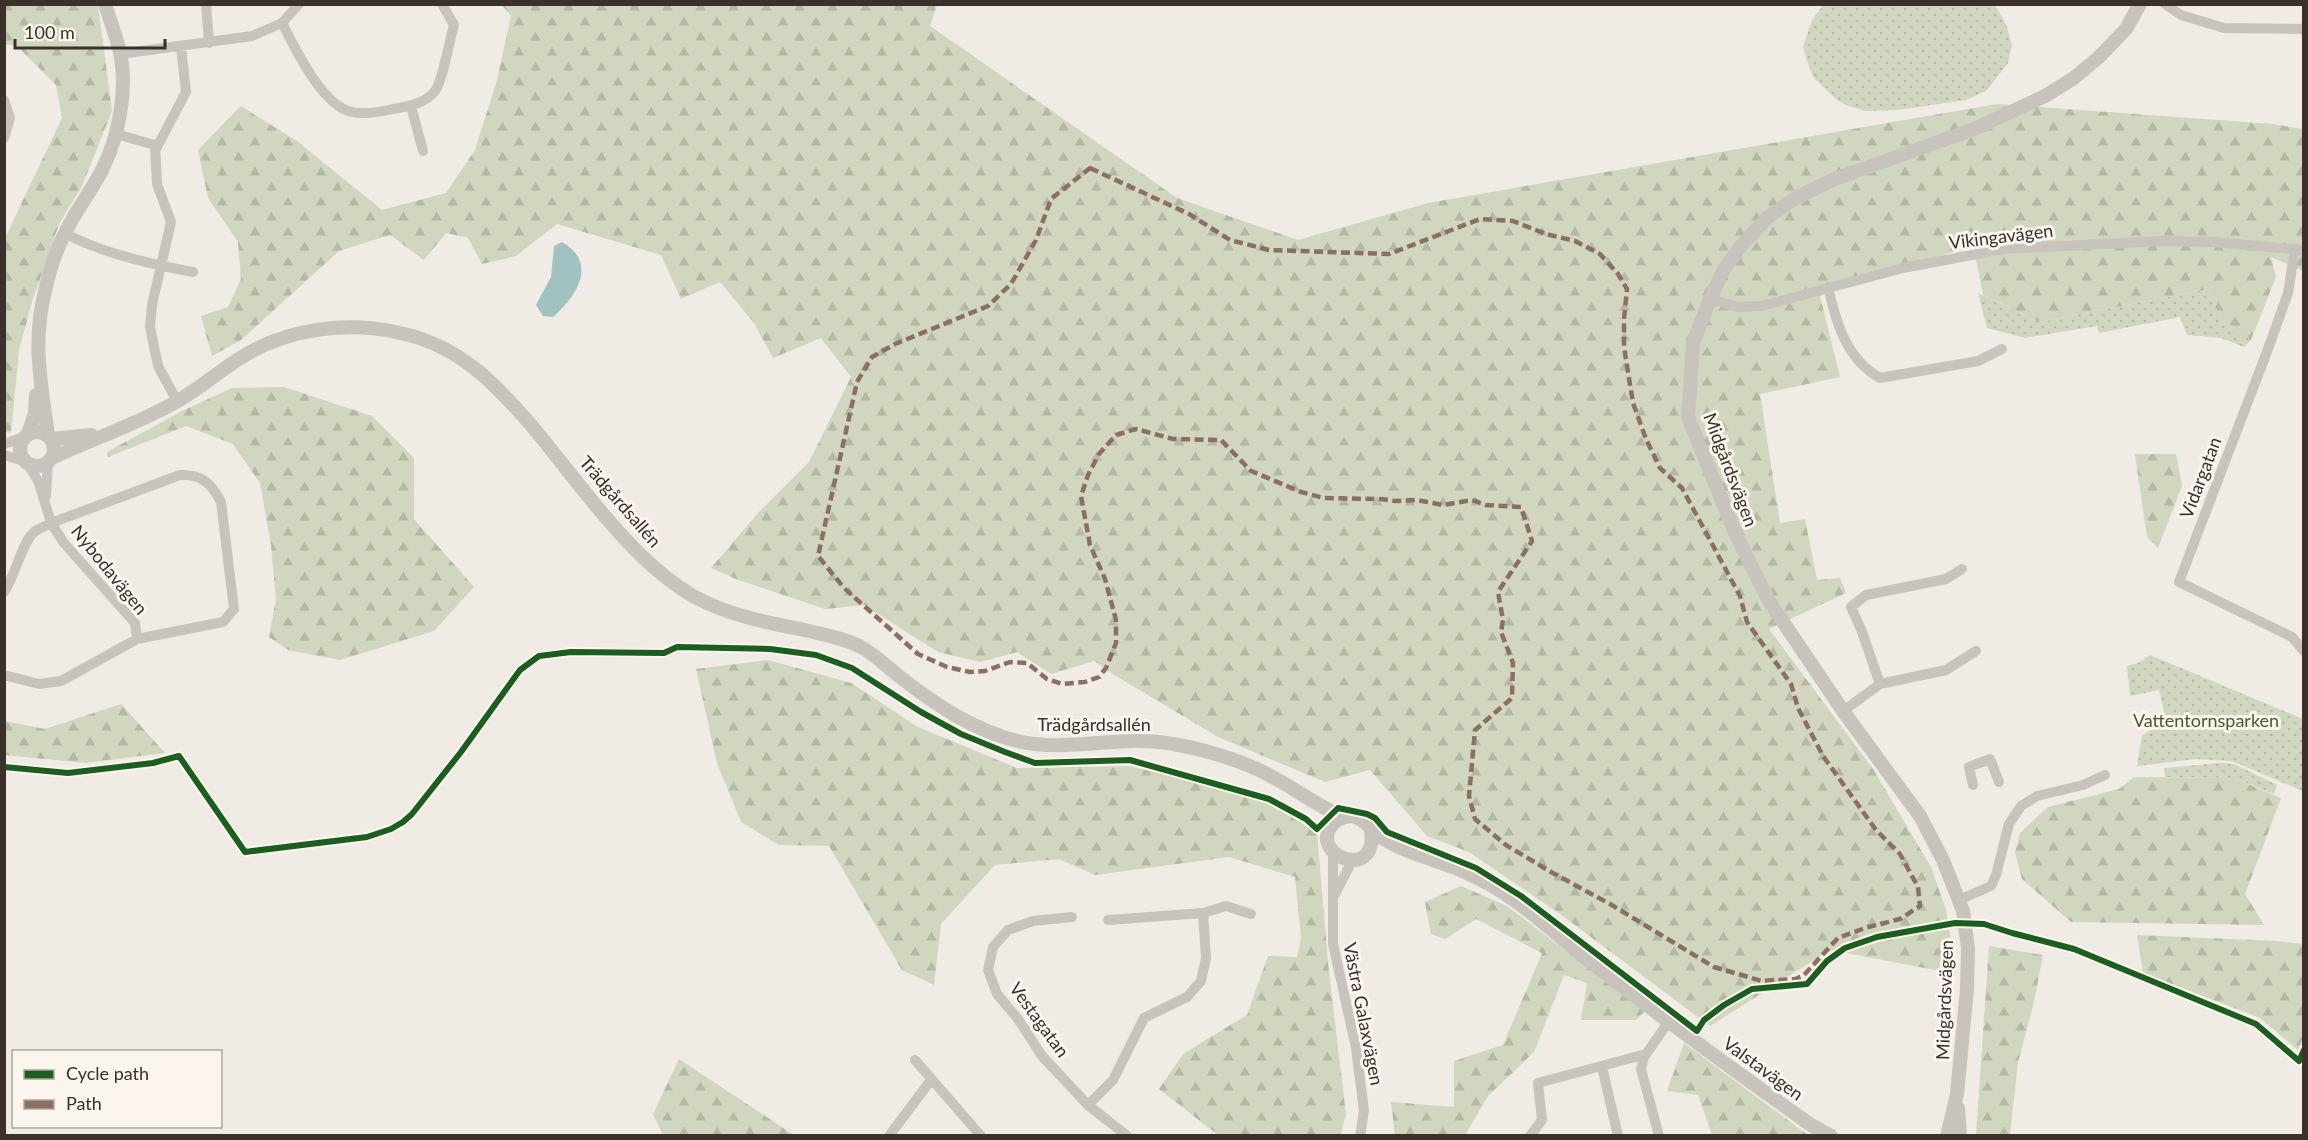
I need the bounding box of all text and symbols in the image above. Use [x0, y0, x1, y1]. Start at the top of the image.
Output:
scale bar [15, 12, 165, 50]
text: 100 m [24, 21, 75, 43]
street label: Vikingavägen [1947, 219, 2054, 253]
street label: Midgårdsvägen [1699, 410, 1763, 530]
street label: Vidargatan [2174, 434, 2226, 522]
street label: Trädgårdsallén [575, 451, 666, 551]
street label: Nybodavägen [67, 520, 153, 619]
park label: Vattentornsparken [2133, 709, 2279, 731]
street label: Trädgårdsallén [1037, 713, 1151, 735]
street label: Västra Galaxvägen [1339, 940, 1389, 1087]
street label: Midgårdsvägen [1931, 940, 1957, 1060]
street label: Vestagatan [1005, 978, 1074, 1061]
street label: Valstavägen [1719, 1032, 1808, 1105]
legend [12, 1050, 222, 1128]
text: Cycle path [66, 1062, 149, 1084]
text: Path [66, 1092, 102, 1114]

